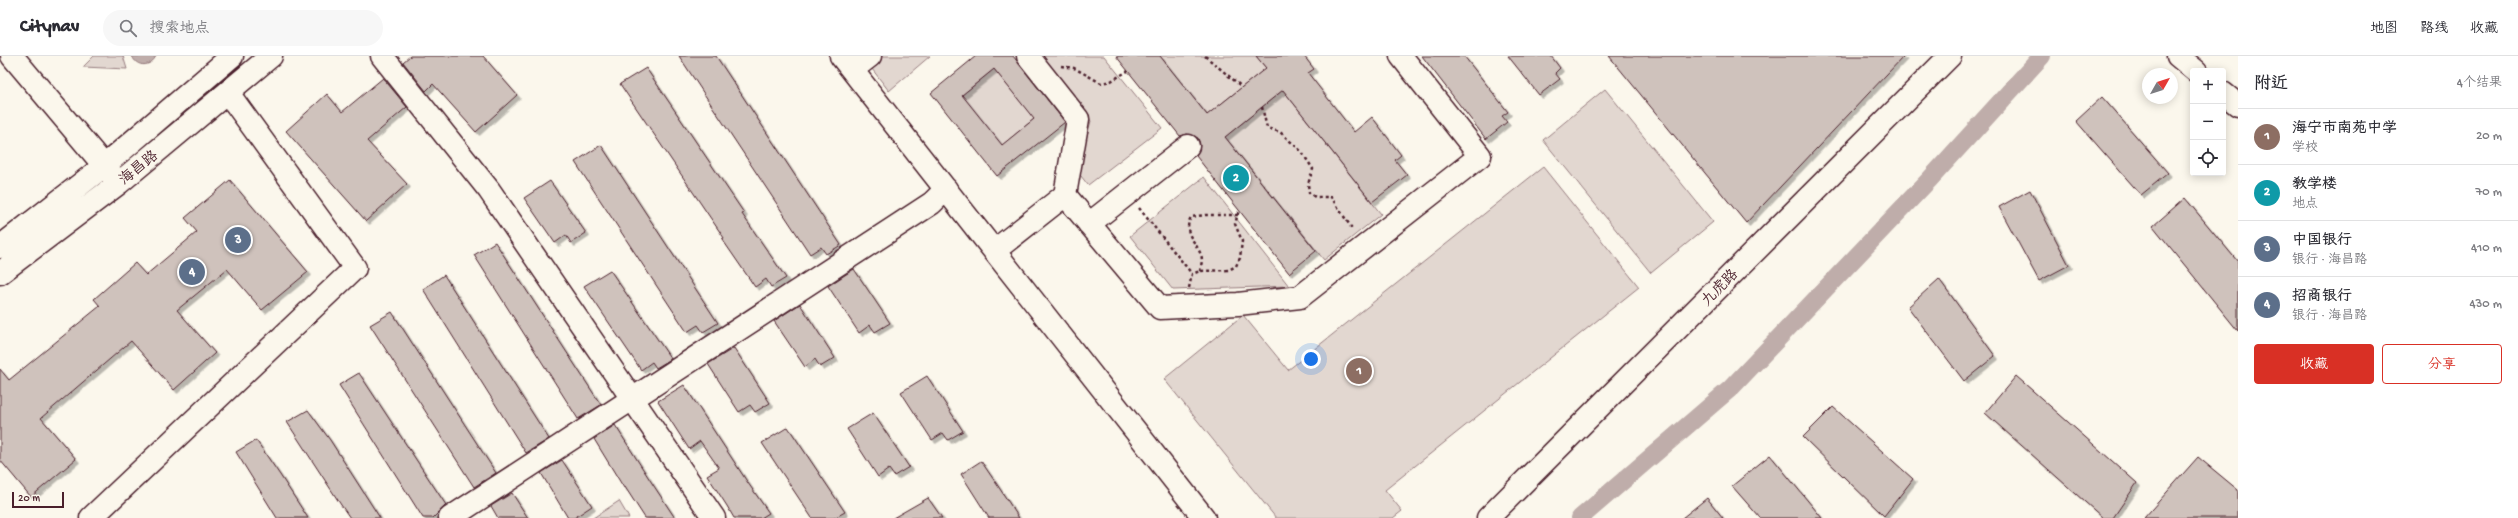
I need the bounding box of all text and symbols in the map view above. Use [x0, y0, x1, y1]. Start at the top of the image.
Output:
search box [103, 10, 383, 46]
text: Citynav [20, 16, 79, 39]
icon: search [117, 17, 139, 39]
text: 搜索地点 [149, 20, 210, 38]
text: 地图 [2370, 21, 2398, 38]
text: 路线 [2420, 21, 2448, 38]
text: 收藏 [2470, 21, 2498, 38]
north arrow [2142, 68, 2178, 104]
map controls [2190, 68, 2226, 176]
button: + [2190, 68, 2226, 104]
text: 附近 [2254, 75, 2288, 95]
text: 4个结果 [2457, 76, 2502, 91]
button: − [2190, 104, 2226, 140]
text: 海宁市南苑中学 [2292, 120, 2397, 138]
text: 1 [2264, 129, 2270, 144]
text: 20 m [2476, 129, 2502, 144]
button: locate [2190, 140, 2226, 176]
text: 学校 [2292, 141, 2318, 156]
street label: 海昌路 [116, 147, 162, 190]
pin: 2 [1223, 163, 1249, 193]
text: 教学楼 [2292, 176, 2337, 194]
text: 2 [2264, 185, 2270, 200]
text: 70 m [2476, 185, 2502, 200]
text: 地点 [2292, 197, 2318, 212]
pin: 3 [225, 225, 251, 255]
text: 中国银行 [2292, 232, 2352, 250]
text: 3 [2264, 241, 2270, 256]
text: 410 m [2471, 241, 2502, 256]
text: 银行 · 海昌路 [2292, 253, 2367, 268]
pin: 4 [179, 257, 205, 287]
street label: 九虎路 [1698, 266, 1743, 311]
text: 招商银行 [2292, 288, 2352, 306]
text: 4 [2264, 297, 2270, 312]
text: 430 m [2469, 297, 2502, 312]
text: 银行 · 海昌路 [2292, 309, 2367, 324]
button: 收藏 [2254, 344, 2374, 384]
button: 分享 [2382, 344, 2502, 384]
your location [1301, 349, 1321, 369]
pin: 1 [1346, 356, 1372, 386]
scale bar [12, 490, 64, 509]
text: 20 m [18, 493, 40, 505]

